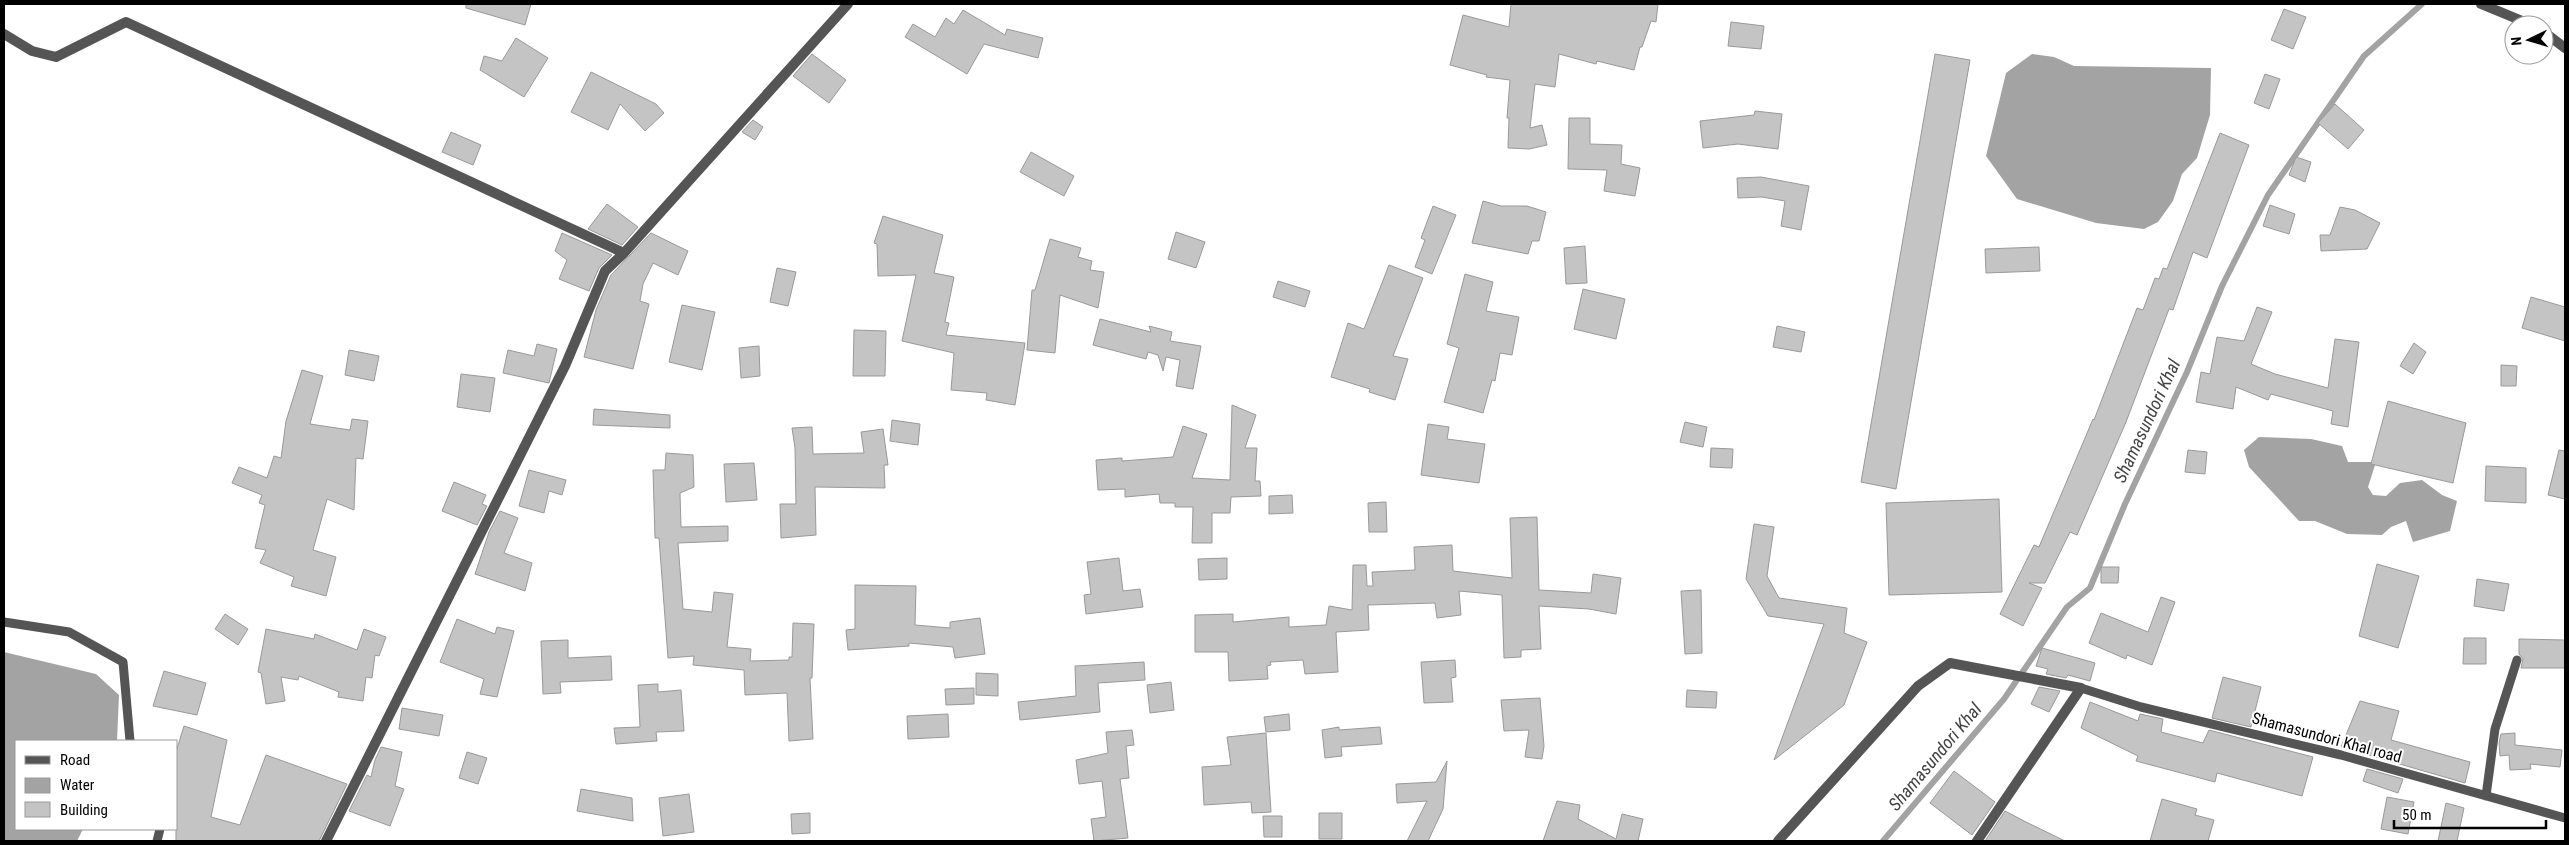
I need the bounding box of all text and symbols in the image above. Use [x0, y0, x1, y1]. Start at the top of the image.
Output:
north arrow [2504, 15, 2554, 65]
text: N [2508, 36, 2524, 46]
water label: Shamasundori Khal [2109, 355, 2185, 486]
water label: Shamasundori Khal [1884, 698, 1986, 815]
street label: Shamasundori Khal road [2250, 708, 2404, 767]
legend [15, 740, 178, 830]
text: Road [60, 751, 90, 769]
text: Water [60, 776, 95, 794]
scale bar [2394, 798, 2546, 830]
text: Building [60, 801, 108, 819]
text: 50 m [2402, 806, 2432, 824]

